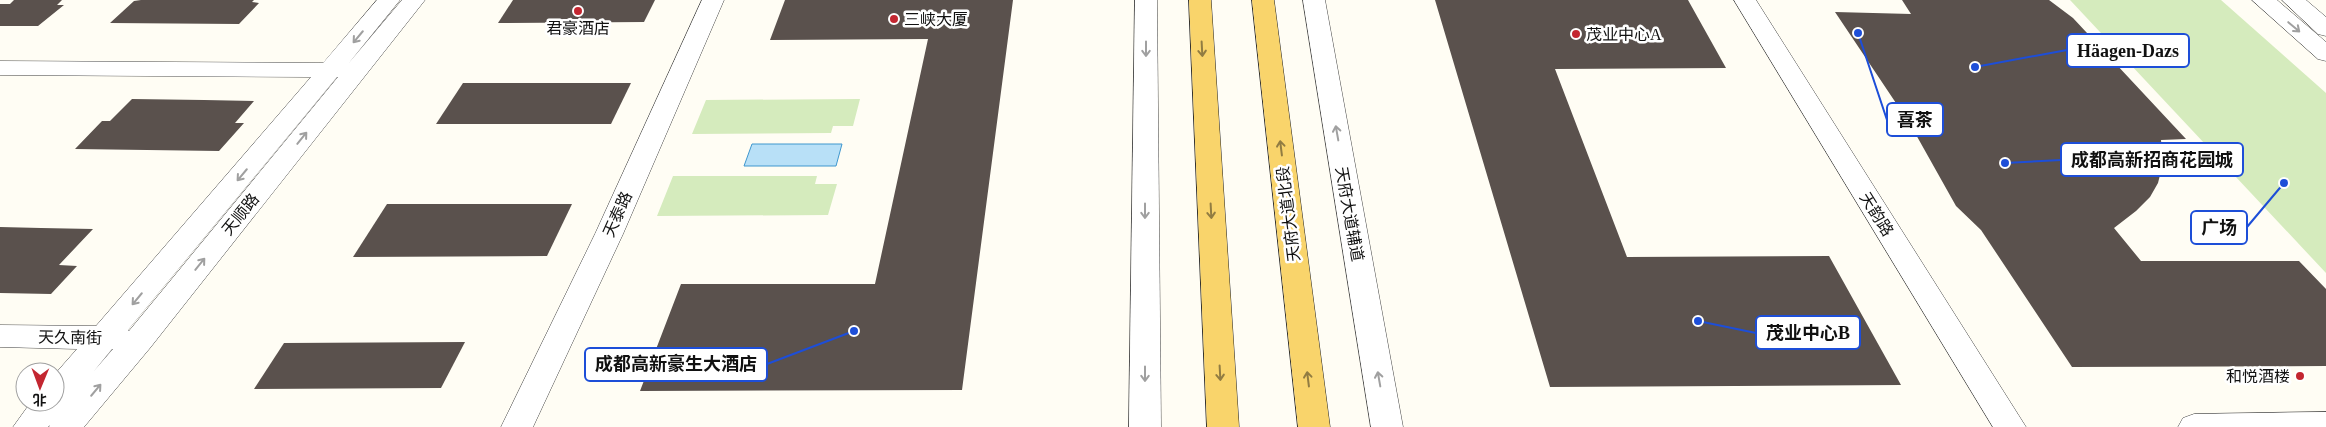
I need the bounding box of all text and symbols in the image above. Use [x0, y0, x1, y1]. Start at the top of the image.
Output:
marker: 君豪酒店 [572, 5, 584, 17]
place label: 三峡大厦 [904, 11, 968, 28]
marker: 三峡大厦 [888, 13, 900, 25]
place label: 君豪酒店 [546, 20, 610, 37]
one-way arrow [2288, 21, 2301, 33]
place label: 茂业中心A [1586, 26, 1662, 43]
marker: 茂业中心A [1570, 28, 1582, 40]
one-way arrow [352, 31, 363, 44]
callout: Häagen-Dazs [2067, 34, 2189, 67]
one-way arrow [1141, 40, 1151, 56]
one-way arrow [1198, 40, 1207, 56]
text: Häagen-Dazs [2077, 41, 2179, 61]
callout: 喜茶 [1887, 103, 1943, 136]
text: 喜茶 [1897, 110, 1933, 130]
one-way arrow [1331, 125, 1341, 141]
one-way arrow [296, 132, 307, 145]
one-way arrow [1276, 140, 1286, 156]
callout: 成都高新招商花园城 [2061, 143, 2243, 176]
text: 成都高新招商花园城 [2071, 150, 2233, 170]
street label: 天府大道北段 [1274, 165, 1303, 263]
street label: 天府大道辅道 [1333, 165, 1366, 263]
one-way arrow [236, 169, 247, 182]
street label: 天泰路 [600, 189, 635, 240]
street label: 天韵路 [1857, 189, 1897, 239]
street label: 天顺路 [219, 190, 262, 238]
one-way arrow [1140, 202, 1150, 219]
one-way arrow [1207, 203, 1216, 219]
callout: 广场 [2191, 211, 2247, 244]
text: 广场 [2201, 218, 2237, 238]
one-way arrow [194, 258, 205, 271]
one-way arrow [131, 293, 143, 306]
callout: 茂业中心B [1756, 316, 1860, 349]
text: 茂业中心B [1766, 323, 1850, 343]
street label: 天久南街 [38, 328, 102, 347]
callout: 成都高新豪生大酒店 [585, 348, 767, 381]
text: 成都高新豪生大酒店 [595, 353, 757, 374]
north arrow [15, 362, 65, 412]
one-way arrow [1140, 365, 1150, 381]
one-way arrow [1215, 365, 1224, 381]
place label: 和悦酒楼 [2226, 368, 2290, 385]
marker: 和悦酒楼 [2294, 370, 2306, 382]
one-way arrow [1303, 371, 1313, 387]
one-way arrow [1373, 371, 1383, 387]
one-way arrow [91, 384, 102, 397]
text: 北 [33, 392, 47, 407]

